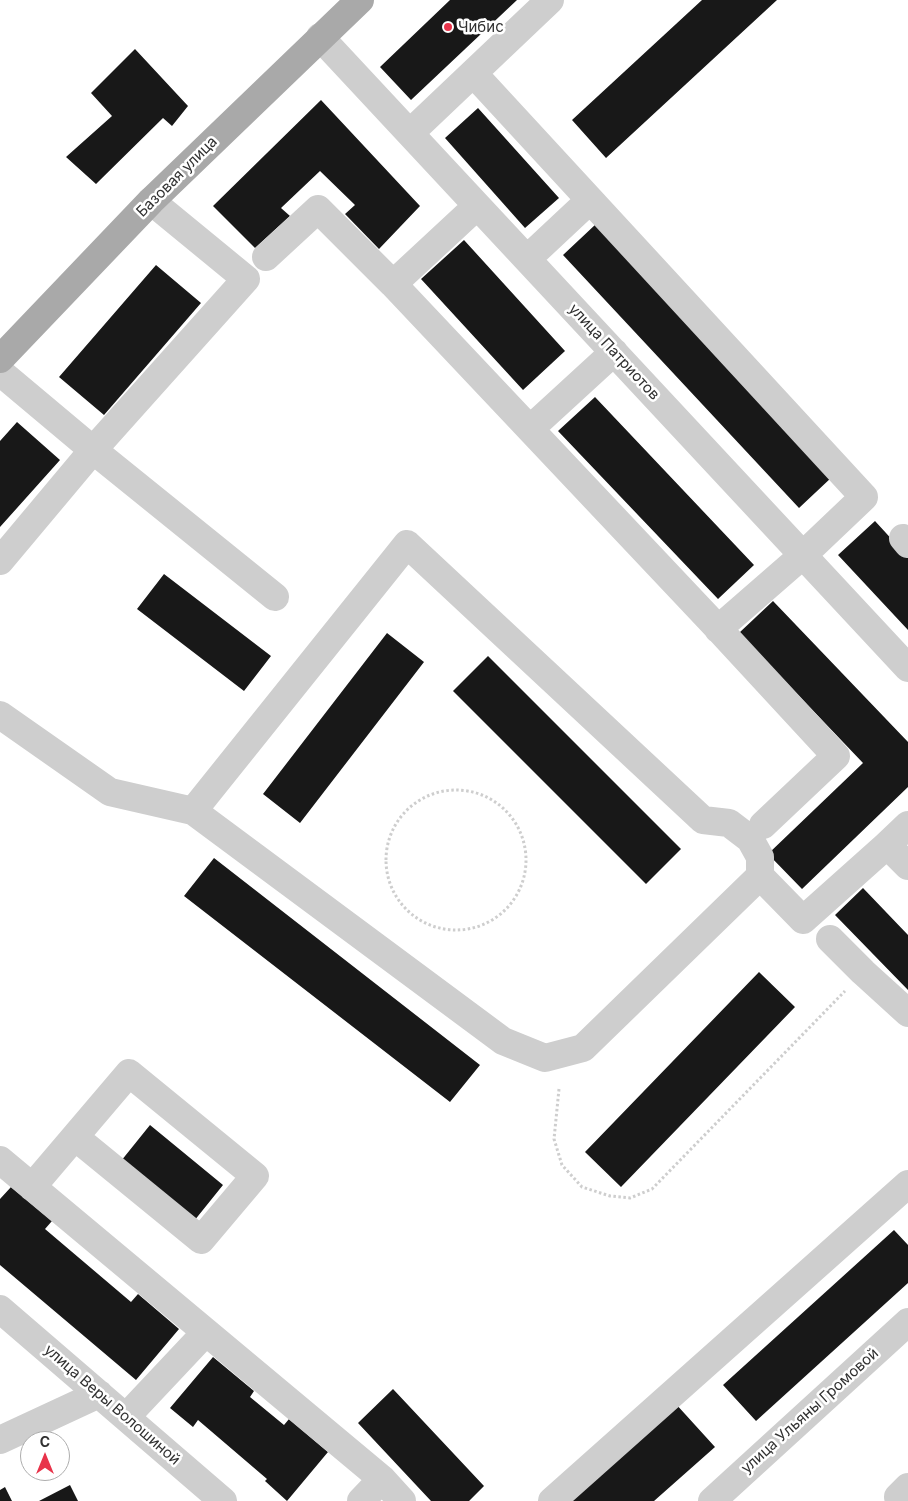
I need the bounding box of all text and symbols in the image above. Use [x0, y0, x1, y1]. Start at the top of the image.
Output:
place label: Чибис [458, 18, 504, 36]
marker: Чибис [442, 21, 454, 33]
street label: Базовая улица [133, 133, 221, 221]
street label: улица Патриотов [565, 300, 663, 404]
street label: улица Веры Волошиной [40, 1341, 184, 1469]
street label: улица Ульяны Громовой [738, 1345, 882, 1477]
north arrow [20, 1431, 70, 1481]
text: С [40, 1433, 50, 1450]

